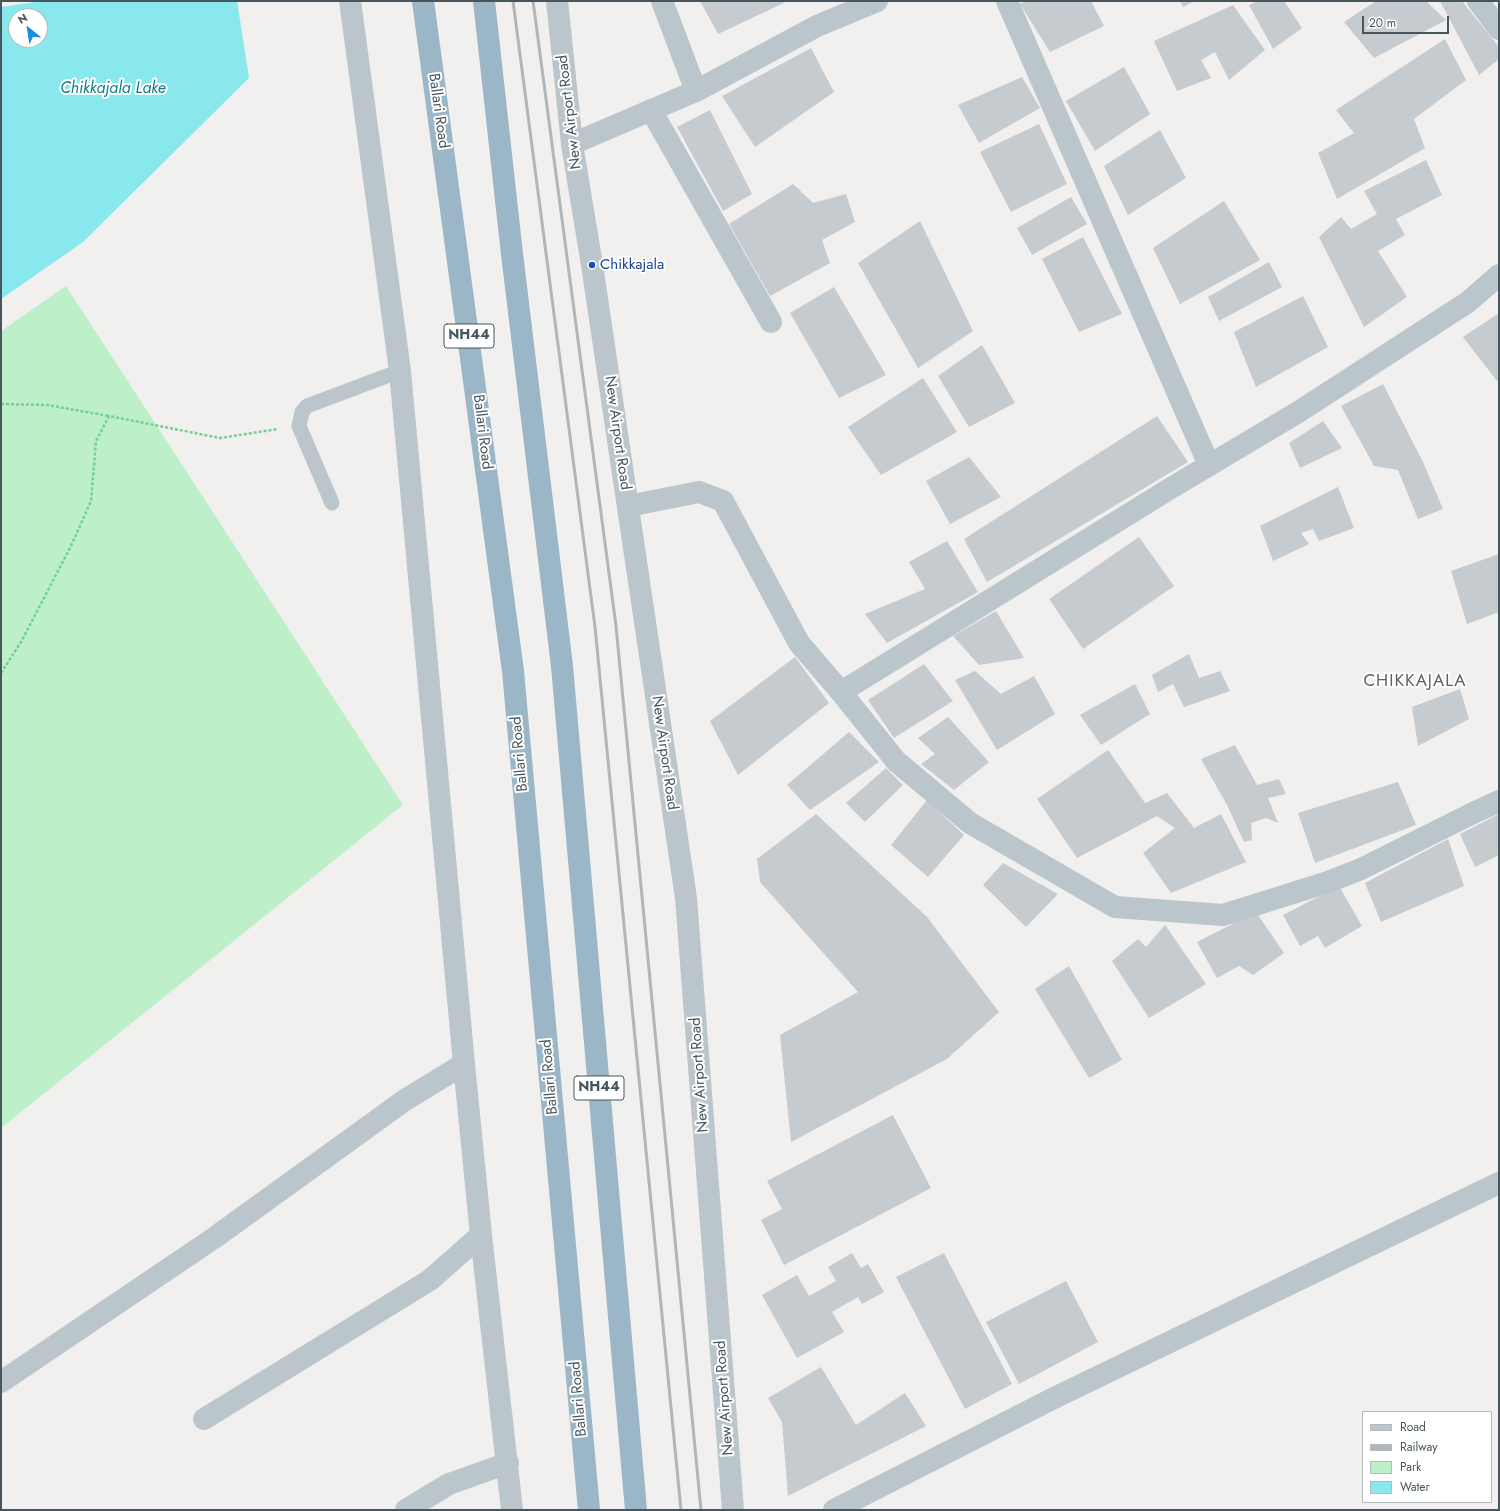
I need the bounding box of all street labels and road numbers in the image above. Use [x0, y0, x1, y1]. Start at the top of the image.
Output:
street label: New Airport Road [554, 54, 586, 170]
street label: Ballari Road [424, 72, 452, 150]
road number: NH44 [444, 324, 494, 348]
street label: New Airport Road [600, 375, 634, 491]
street label: Ballari Road [468, 393, 496, 471]
street label: New Airport Road [647, 695, 681, 811]
street label: Ballari Road [508, 716, 532, 792]
street label: New Airport Road [687, 1017, 713, 1133]
street label: Ballari Road [538, 1039, 562, 1115]
road number: NH44 [574, 1076, 624, 1100]
street label: New Airport Road [712, 1340, 738, 1456]
street label: Ballari Road [567, 1361, 591, 1437]

